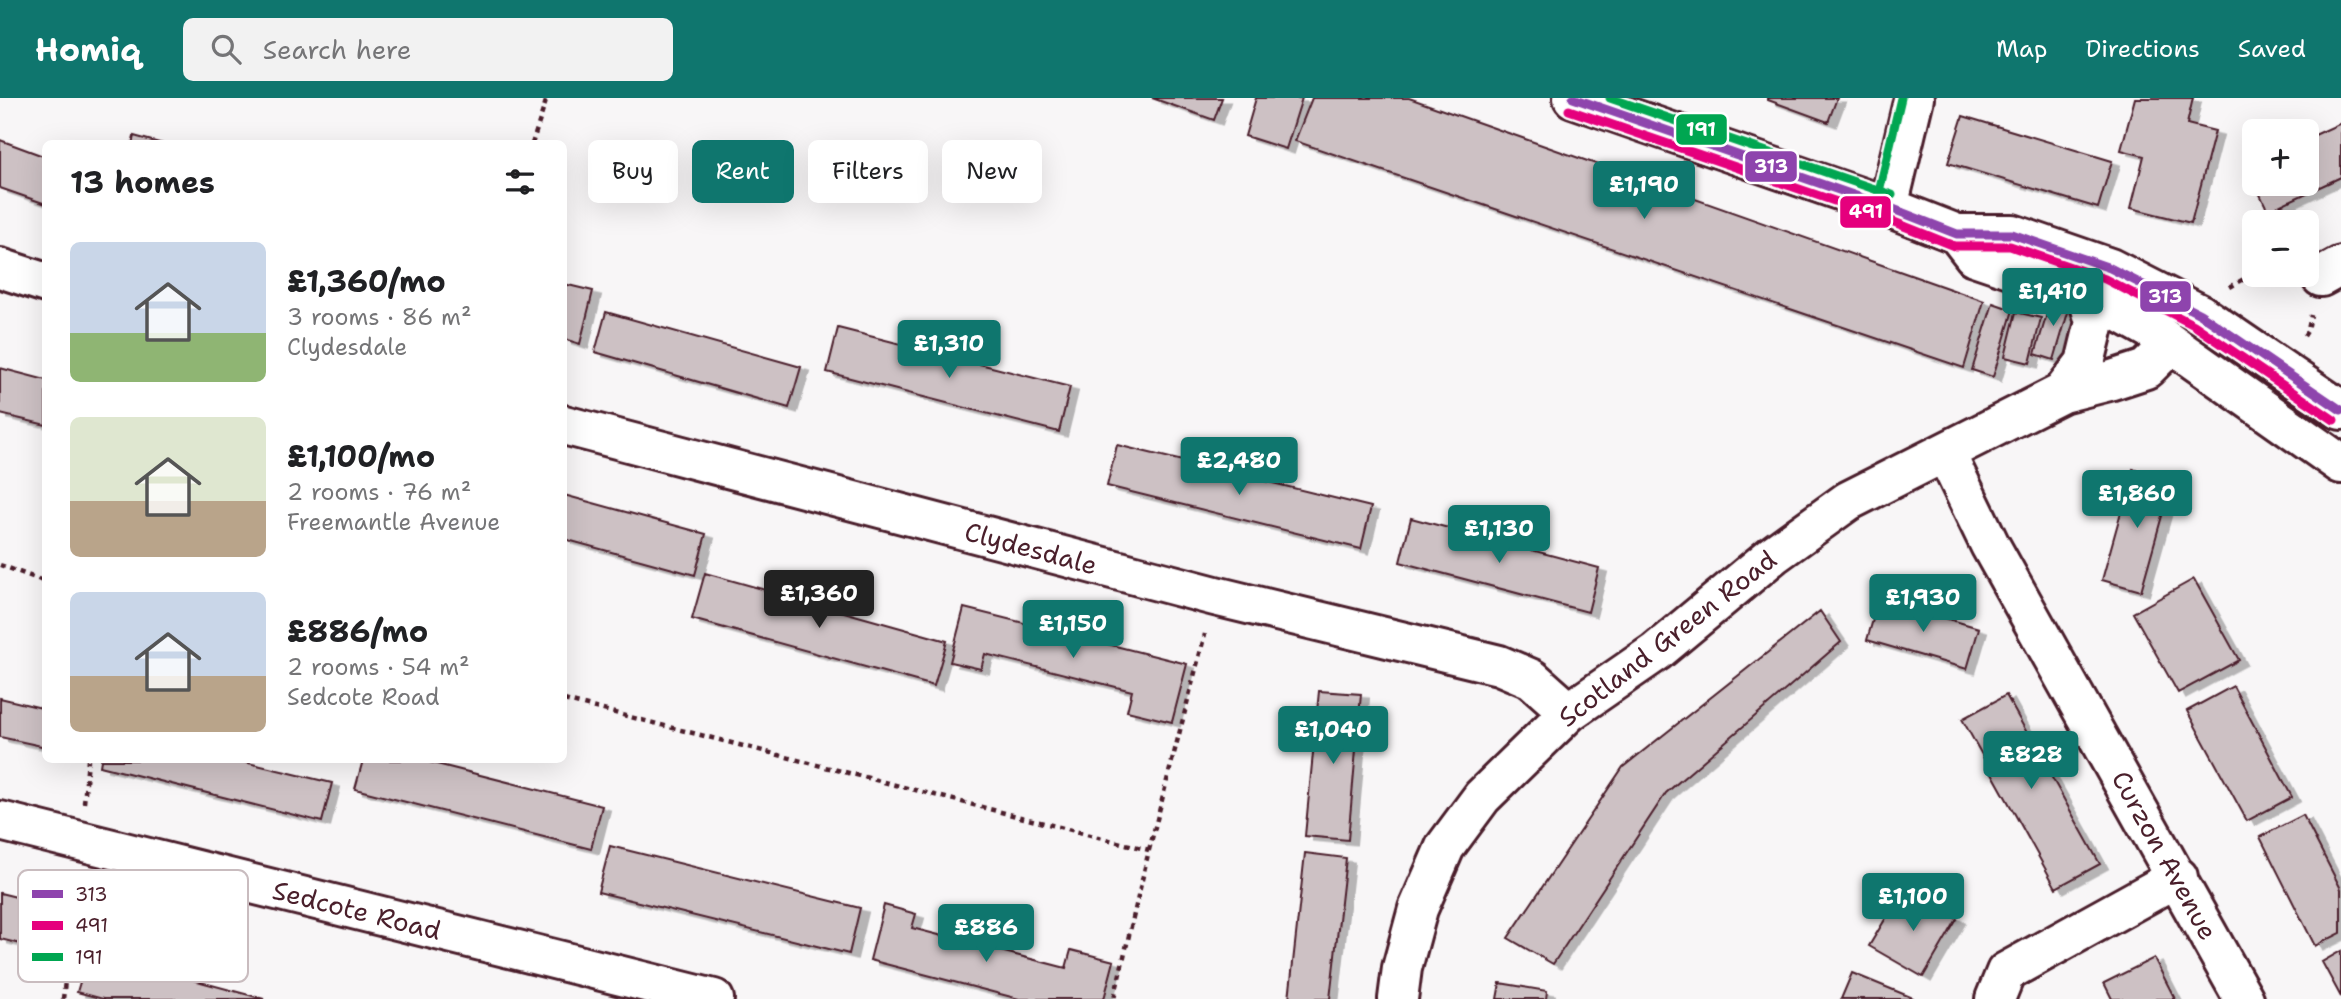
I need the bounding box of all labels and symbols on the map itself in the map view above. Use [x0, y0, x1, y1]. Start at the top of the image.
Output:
line badge: 191 [1675, 113, 1728, 146]
text: 191 [1686, 117, 1716, 142]
line badge: 313 [1744, 150, 1798, 183]
text: 313 [1754, 154, 1788, 179]
pin: £1,190 [1587, 162, 1701, 221]
line badge: 491 [1839, 195, 1892, 229]
text: 491 [1849, 199, 1883, 224]
pin: £1,410 [1996, 268, 2110, 328]
line badge: 313 [2139, 280, 2192, 313]
text: 313 [2148, 284, 2182, 309]
pin: £1,310 [892, 320, 1006, 380]
pin: £2,480 [1182, 438, 1296, 497]
pin: £1,860 [2080, 470, 2194, 530]
pin: £1,130 [1442, 505, 1556, 565]
street label: Clydesdale [961, 514, 1101, 582]
street label: Scotland Green Road [1551, 542, 1783, 734]
pin: £1,360 [762, 570, 876, 630]
pin: £1,930 [1866, 574, 1980, 634]
pin: £1,150 [1016, 601, 1130, 660]
pin: £1,040 [1276, 706, 1390, 766]
pin: £828 [1990, 732, 2072, 791]
street label: Curzon Avenue [2104, 764, 2226, 946]
legend [18, 870, 248, 982]
street label: Sedcote Road [269, 872, 445, 948]
pin: £1,100 [1856, 874, 1970, 933]
text: 313 [75, 882, 108, 907]
pin: £886 [945, 904, 1027, 964]
text: 491 [75, 913, 108, 938]
text: 191 [75, 945, 103, 970]

